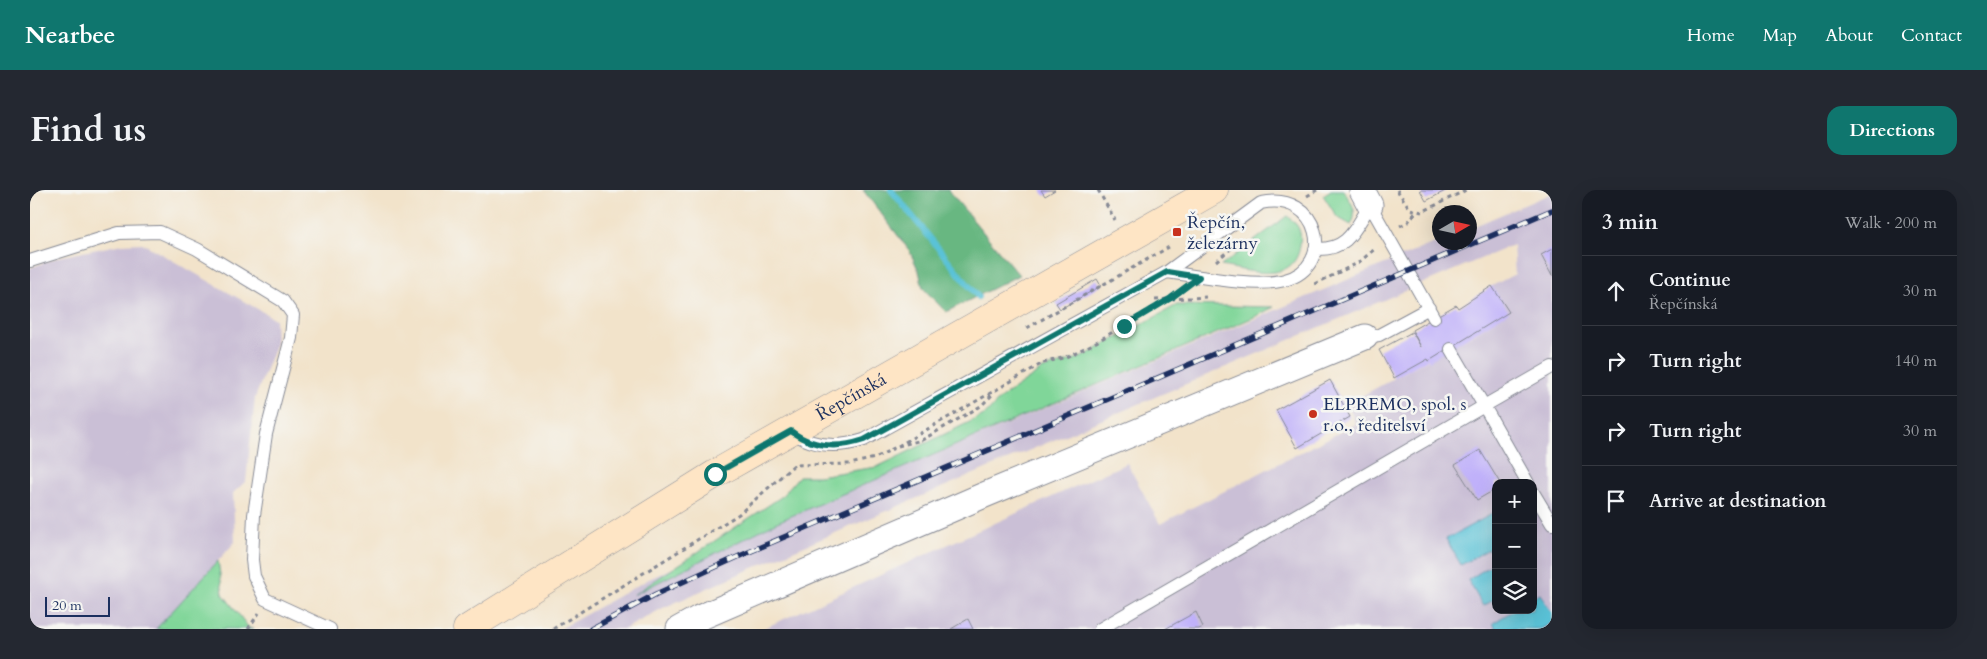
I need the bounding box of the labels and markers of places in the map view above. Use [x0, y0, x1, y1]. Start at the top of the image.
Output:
place label: Řepčín, železárny [1187, 210, 1259, 256]
marker: Řepčín, železárny [1171, 226, 1183, 238]
place label: ELPREMO, spol. s r.o., ředitelsví [1323, 392, 1466, 438]
marker: ELPREMO, spol. s r.o., ředitelsví [1307, 408, 1319, 420]

